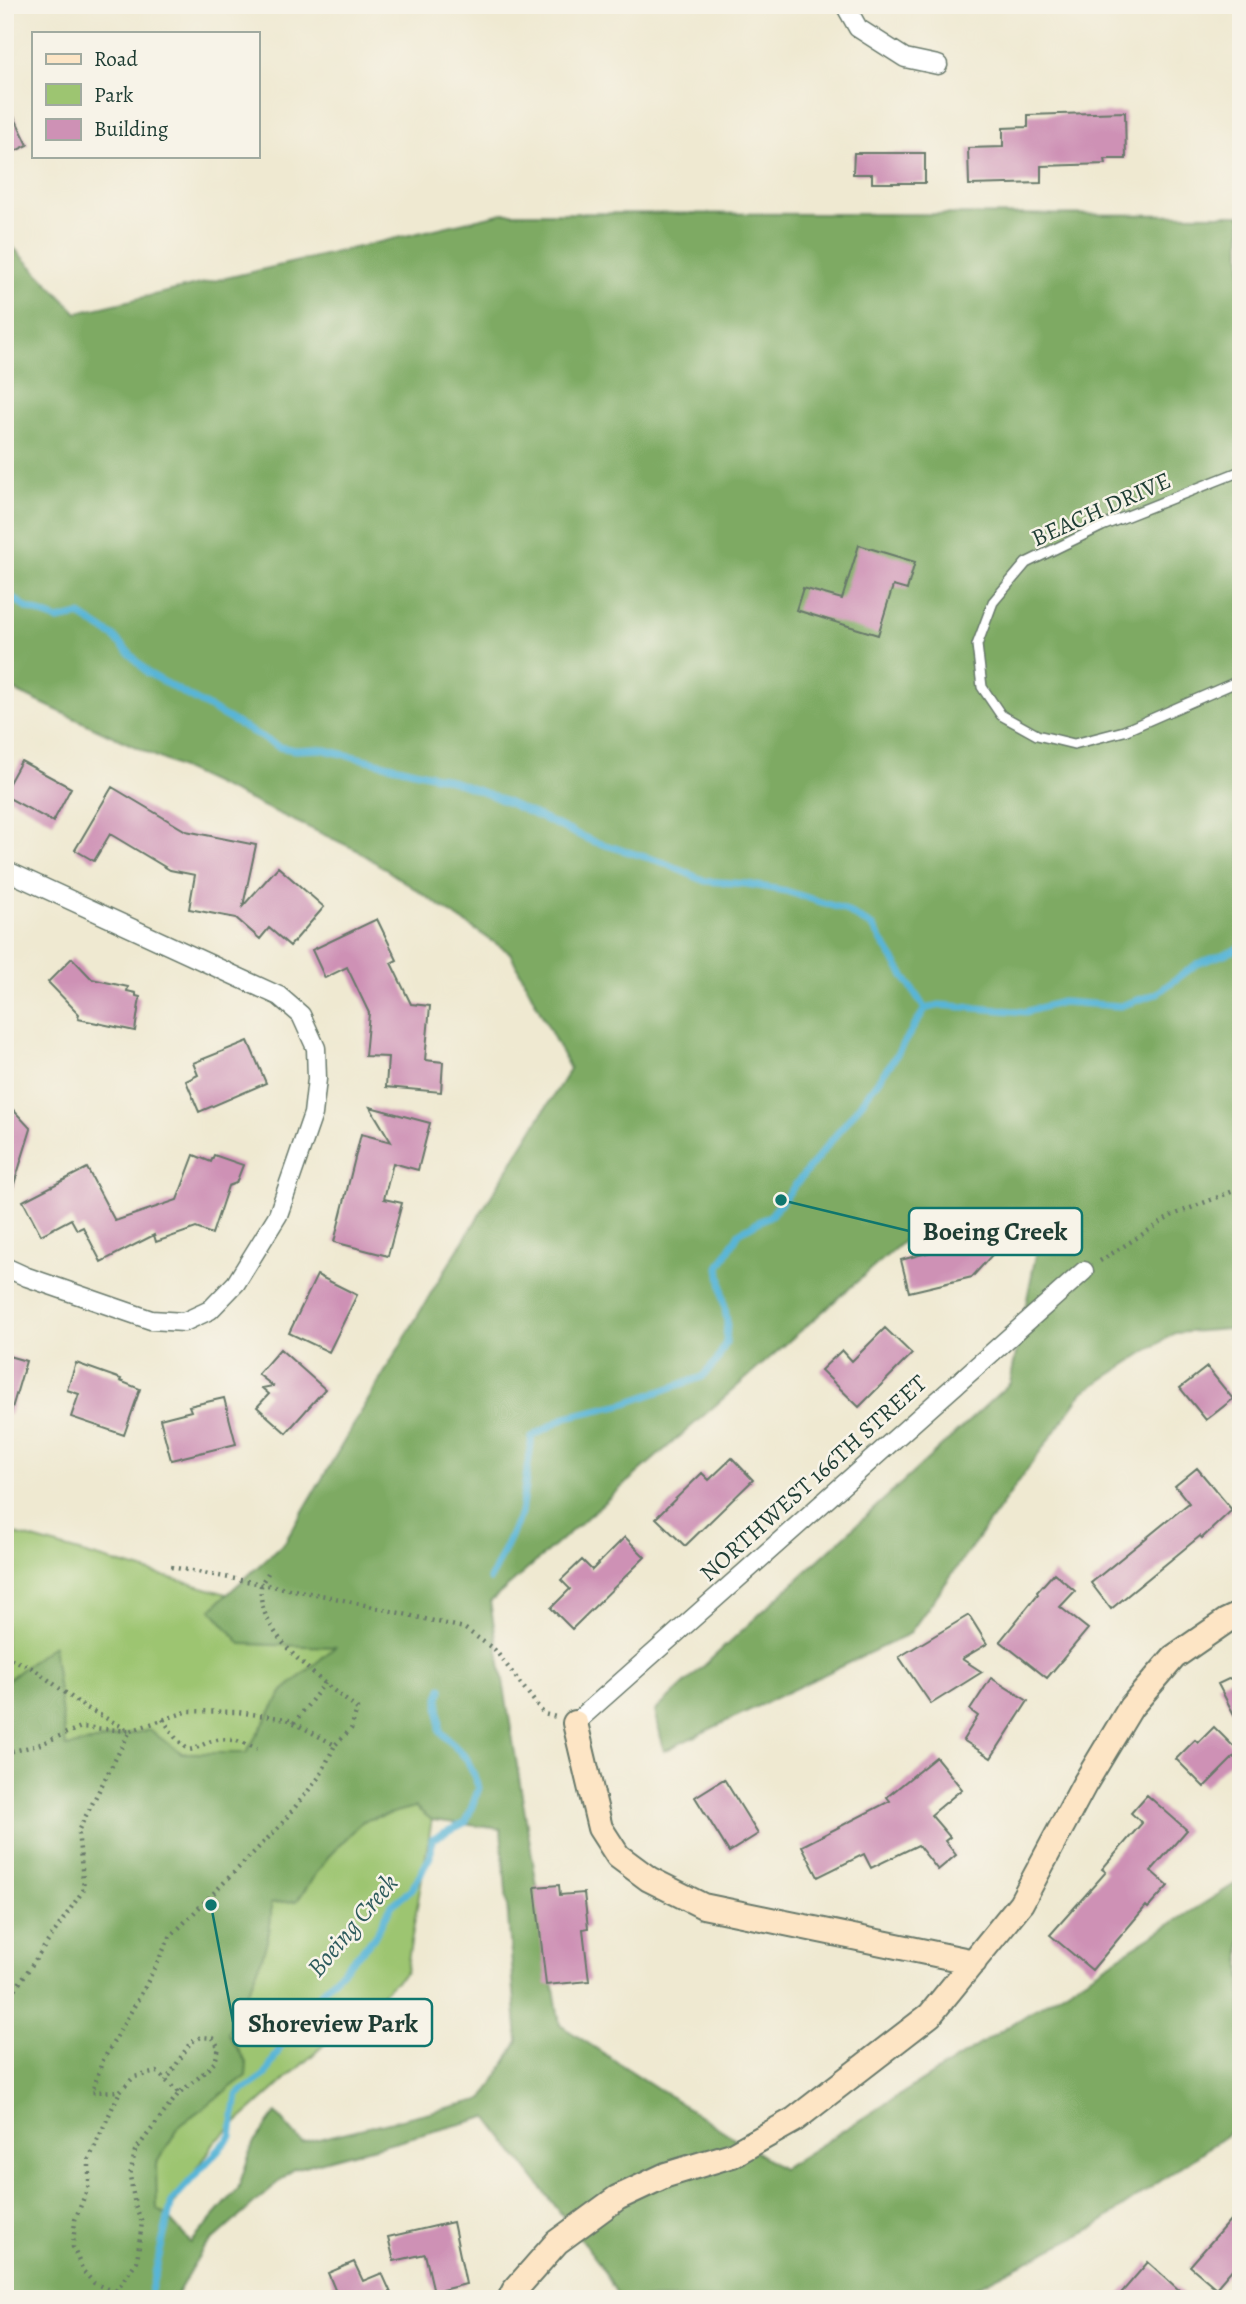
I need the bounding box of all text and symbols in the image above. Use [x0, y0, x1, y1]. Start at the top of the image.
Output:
legend [32, 32, 259, 158]
text: Road [94, 45, 138, 73]
text: Park [94, 81, 134, 109]
text: Building [94, 115, 169, 143]
street label: BEACH DRIVE [1026, 464, 1176, 554]
callout: Boeing Creek [909, 1208, 1082, 1255]
text: Boeing Creek [923, 1214, 1068, 1249]
street label: NORTHWEST 166TH STREET [693, 1367, 933, 1589]
water label: Boeing Creek [299, 1866, 406, 1984]
callout: Shoreview Park [233, 1999, 432, 2046]
text: Shoreview Park [248, 2006, 419, 2041]

